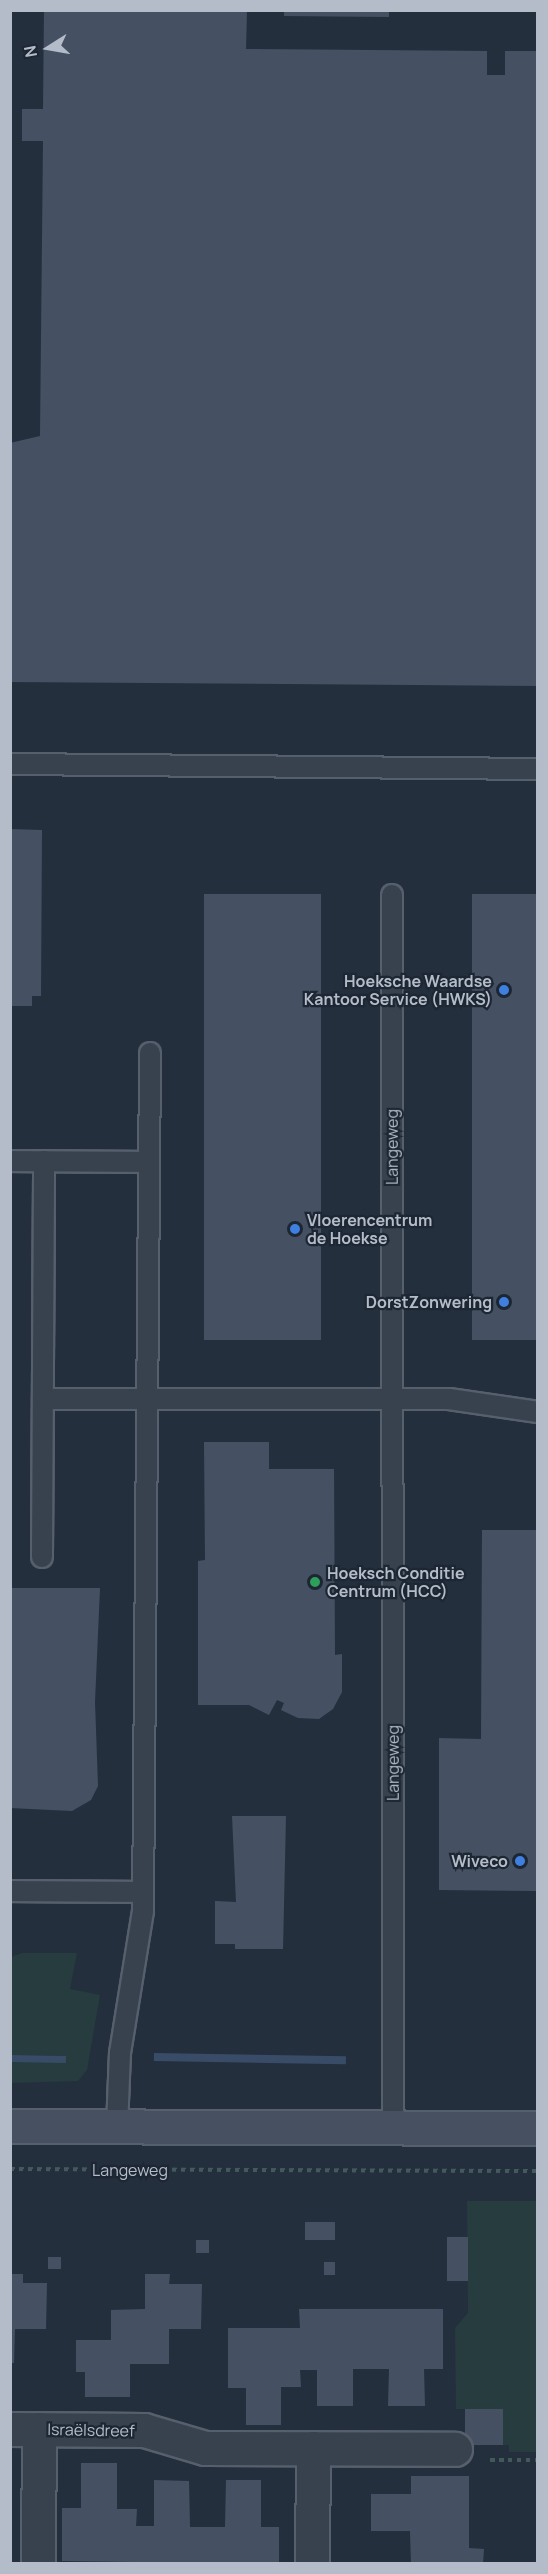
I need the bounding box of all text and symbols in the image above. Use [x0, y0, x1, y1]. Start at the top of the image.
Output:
north arrow [18, 18, 78, 78]
text: N [18, 44, 42, 59]
place label: Hoeksche Waardse Kantoor Service (HWKS) [304, 971, 492, 1009]
marker: Hoeksche Waardse Kantoor Service (HWKS) [497, 983, 511, 997]
street label: Langeweg [382, 1109, 402, 1185]
place label: Vloerencentrum de Hoekse [307, 1210, 432, 1248]
marker: Vloerencentrum de Hoekse [288, 1222, 302, 1236]
place label: DorstZonwering [366, 1292, 492, 1312]
marker: DorstZonwering [497, 1295, 511, 1309]
place label: Hoeksch Conditie Centrum (HCC) [327, 1563, 465, 1601]
marker: Hoeksch Conditie Centrum (HCC) [308, 1575, 322, 1589]
street label: Langeweg [383, 1725, 403, 1801]
place label: Wiveco [451, 1851, 508, 1871]
marker: Wiveco [513, 1854, 527, 1868]
street label: Langeweg [92, 2160, 168, 2180]
street label: Israëlsdreef [47, 2420, 135, 2440]

